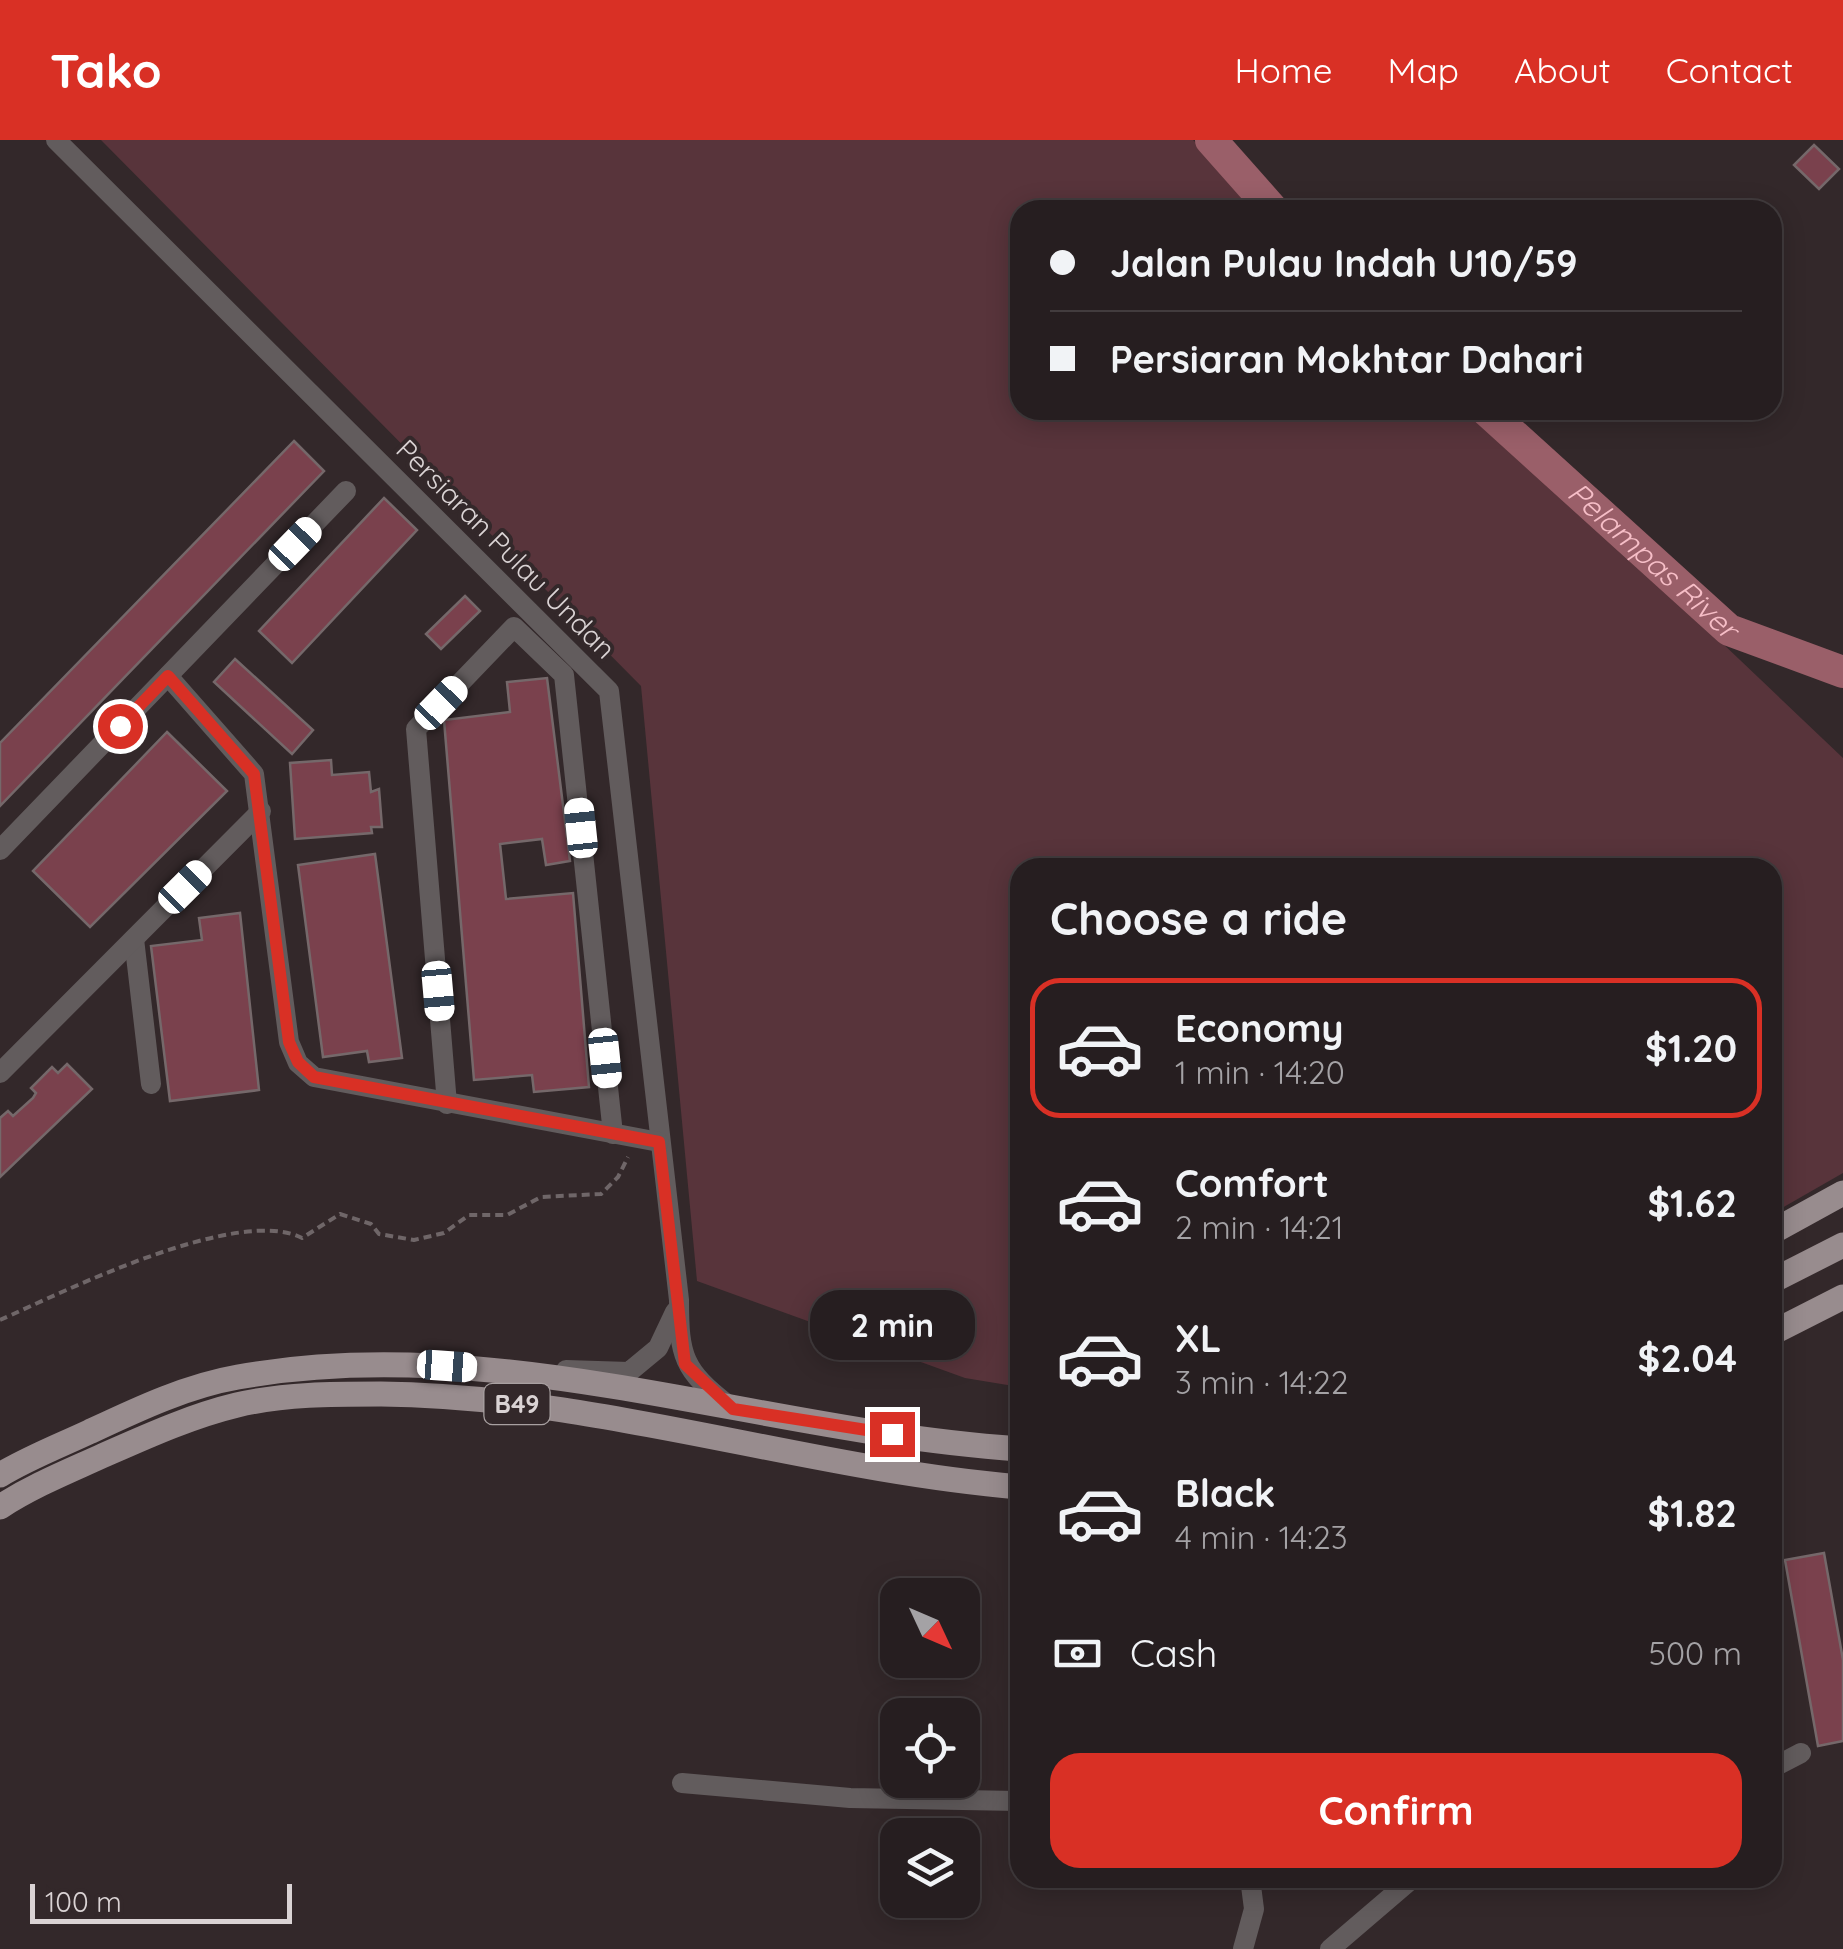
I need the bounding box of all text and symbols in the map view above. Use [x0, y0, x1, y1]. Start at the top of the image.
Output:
text: Tako [50, 40, 162, 100]
text: Home [1235, 48, 1333, 92]
text: Map [1388, 48, 1459, 92]
text: About [1514, 48, 1611, 92]
text: Contact [1666, 48, 1793, 92]
text: Jalan Pulau Indah U10/59 [1110, 239, 1578, 287]
text: Persiaran Mokhtar Dahari [1110, 335, 1583, 383]
street label: Persiaran Pulau Undan [389, 432, 623, 666]
water label: Pelampas River [1560, 474, 1749, 649]
car [263, 512, 327, 576]
car [409, 671, 473, 735]
route start [98, 704, 143, 749]
car [563, 797, 599, 859]
car [153, 855, 217, 919]
text: Choose a ride [1050, 890, 1347, 946]
car [420, 960, 456, 1022]
icon: car [1055, 1003, 1145, 1093]
text: Economy [1175, 1004, 1344, 1052]
text: $1.20 [1645, 1024, 1737, 1072]
car [587, 1027, 623, 1089]
text: 1 min · 14:20 [1175, 1052, 1345, 1092]
icon: car [1055, 1158, 1145, 1248]
text: Comfort [1175, 1159, 1329, 1207]
text: $1.62 [1647, 1179, 1737, 1227]
text: 2 min · 14:21 [1175, 1207, 1343, 1247]
callout: 2 min [810, 1289, 974, 1359]
text: 2 min [851, 1305, 934, 1345]
icon: car [1055, 1313, 1145, 1403]
text: XL [1175, 1314, 1221, 1362]
text: $2.04 [1638, 1334, 1737, 1382]
car [416, 1349, 478, 1383]
text: 3 min · 14:22 [1175, 1362, 1348, 1402]
road number: B49 [484, 1384, 550, 1424]
route end [870, 1412, 915, 1457]
icon: car [1055, 1468, 1145, 1558]
text: Black [1175, 1469, 1275, 1517]
text: $1.82 [1648, 1489, 1737, 1537]
text: 4 min · 14:23 [1175, 1517, 1348, 1557]
north arrow [880, 1578, 980, 1678]
map controls [880, 1578, 980, 1918]
icon: cash [1050, 1626, 1105, 1681]
text: Cash [1130, 1629, 1217, 1677]
text: 500 m [1649, 1633, 1742, 1673]
button: locate [880, 1698, 980, 1798]
button: Confirm [1050, 1753, 1742, 1868]
button: layers [880, 1818, 980, 1918]
scale bar [30, 1879, 292, 1924]
text: 100 m [45, 1884, 122, 1919]

